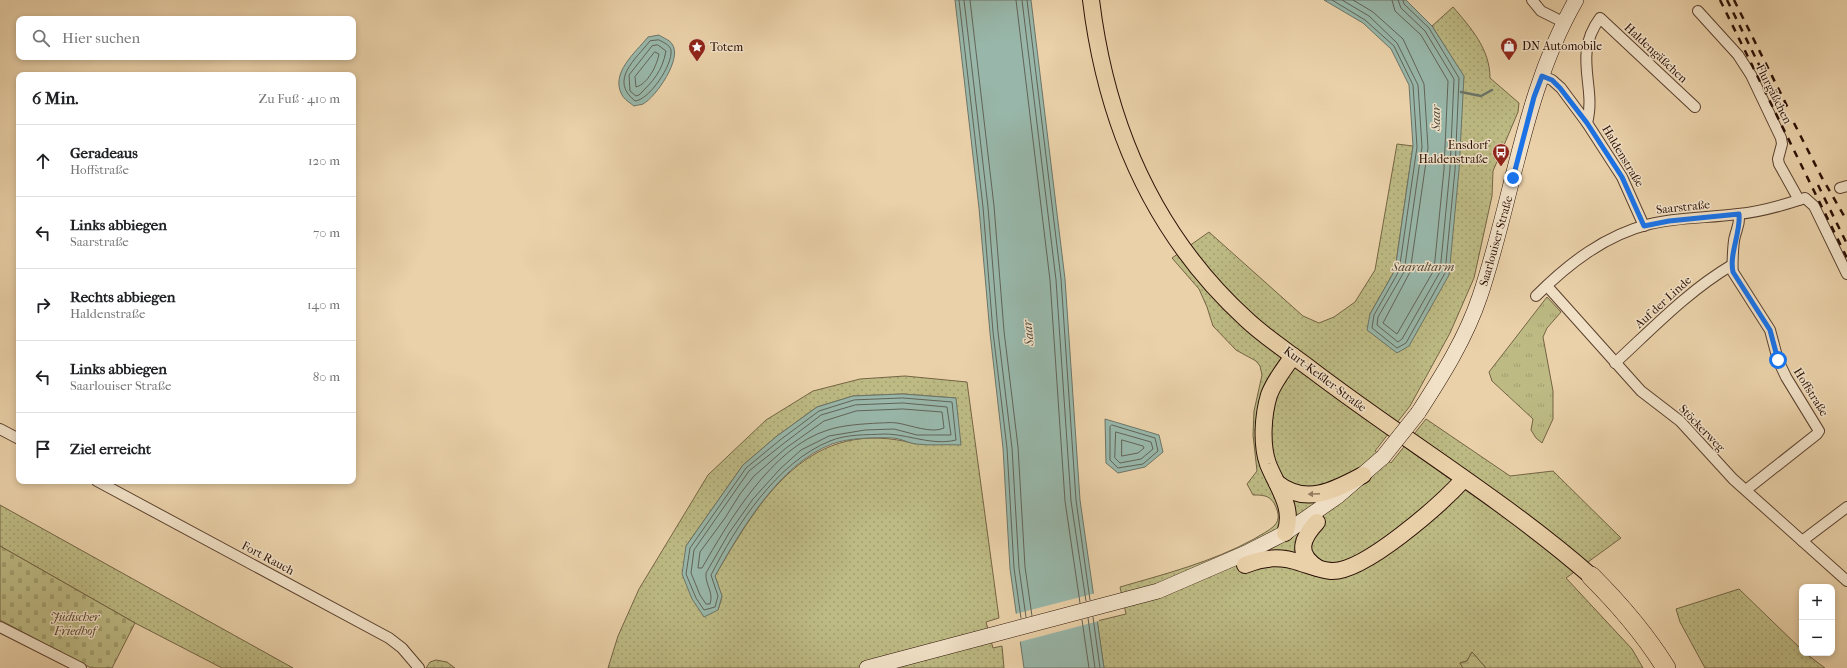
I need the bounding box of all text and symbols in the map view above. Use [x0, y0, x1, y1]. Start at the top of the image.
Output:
search box [16, 16, 356, 60]
street label: Haldengäßchen [1622, 20, 1690, 86]
icon: search [30, 27, 52, 49]
text: Hier suchen [62, 29, 140, 47]
shop icon: DN Automobile [1499, 36, 1519, 61]
place icon: Totem [687, 37, 707, 62]
place label: DN Automobile [1522, 39, 1602, 53]
place label: Totem [710, 40, 743, 54]
street label: Flurgäßchen [1753, 62, 1795, 126]
text: 6 Min. [32, 88, 79, 108]
text: Zu Fuß · 410 m [258, 91, 340, 106]
water label: Saar [1428, 104, 1443, 132]
street label: Haldenstraße [1599, 123, 1647, 189]
place label: Ensdorf Haldenstraße [1418, 138, 1491, 166]
bus stop icon: Ensdorf Haldenstraße [1491, 142, 1511, 167]
text: Geradeaus [70, 144, 138, 162]
icon: ahead [32, 150, 54, 172]
text: 120 m [308, 153, 340, 168]
text: Hoffstraße [70, 162, 129, 177]
route end [1504, 169, 1522, 187]
street label: Saarlouiser Straße [1476, 194, 1516, 288]
street label: Saarstraße [1655, 197, 1711, 217]
text: Links abbiegen [70, 216, 167, 234]
icon: left [32, 222, 54, 244]
text: 70 m [313, 225, 340, 240]
text: Saarstraße [70, 234, 129, 249]
water label: Saaraltarm [1391, 259, 1454, 274]
street label: Auf der Linde [1631, 273, 1694, 332]
text: Rechts abbiegen [70, 288, 175, 306]
icon: right [32, 294, 54, 316]
text: 140 m [307, 297, 340, 312]
text: Haldenstraße [70, 306, 145, 321]
water label: Saar [1019, 318, 1037, 348]
street label: Kurt-Keßler-Straße [1281, 343, 1369, 415]
route start [1769, 351, 1787, 369]
text: Links abbiegen [70, 360, 167, 378]
street label: Hoffstraße [1791, 365, 1831, 419]
icon: left [32, 366, 54, 388]
text: 80 m [313, 369, 340, 384]
text: Saarlouiser Straße [70, 378, 171, 393]
street label: Stöckerweg [1676, 402, 1728, 455]
icon: arrive [32, 438, 54, 460]
text: Ziel erreicht [70, 440, 151, 458]
one-way arrow [1307, 491, 1320, 497]
street label: Fort Rauch [239, 538, 297, 578]
map controls [1799, 584, 1835, 656]
button: + [1799, 584, 1835, 620]
park label: Jüdischer Friedhof [51, 610, 101, 638]
button: − [1799, 620, 1835, 656]

